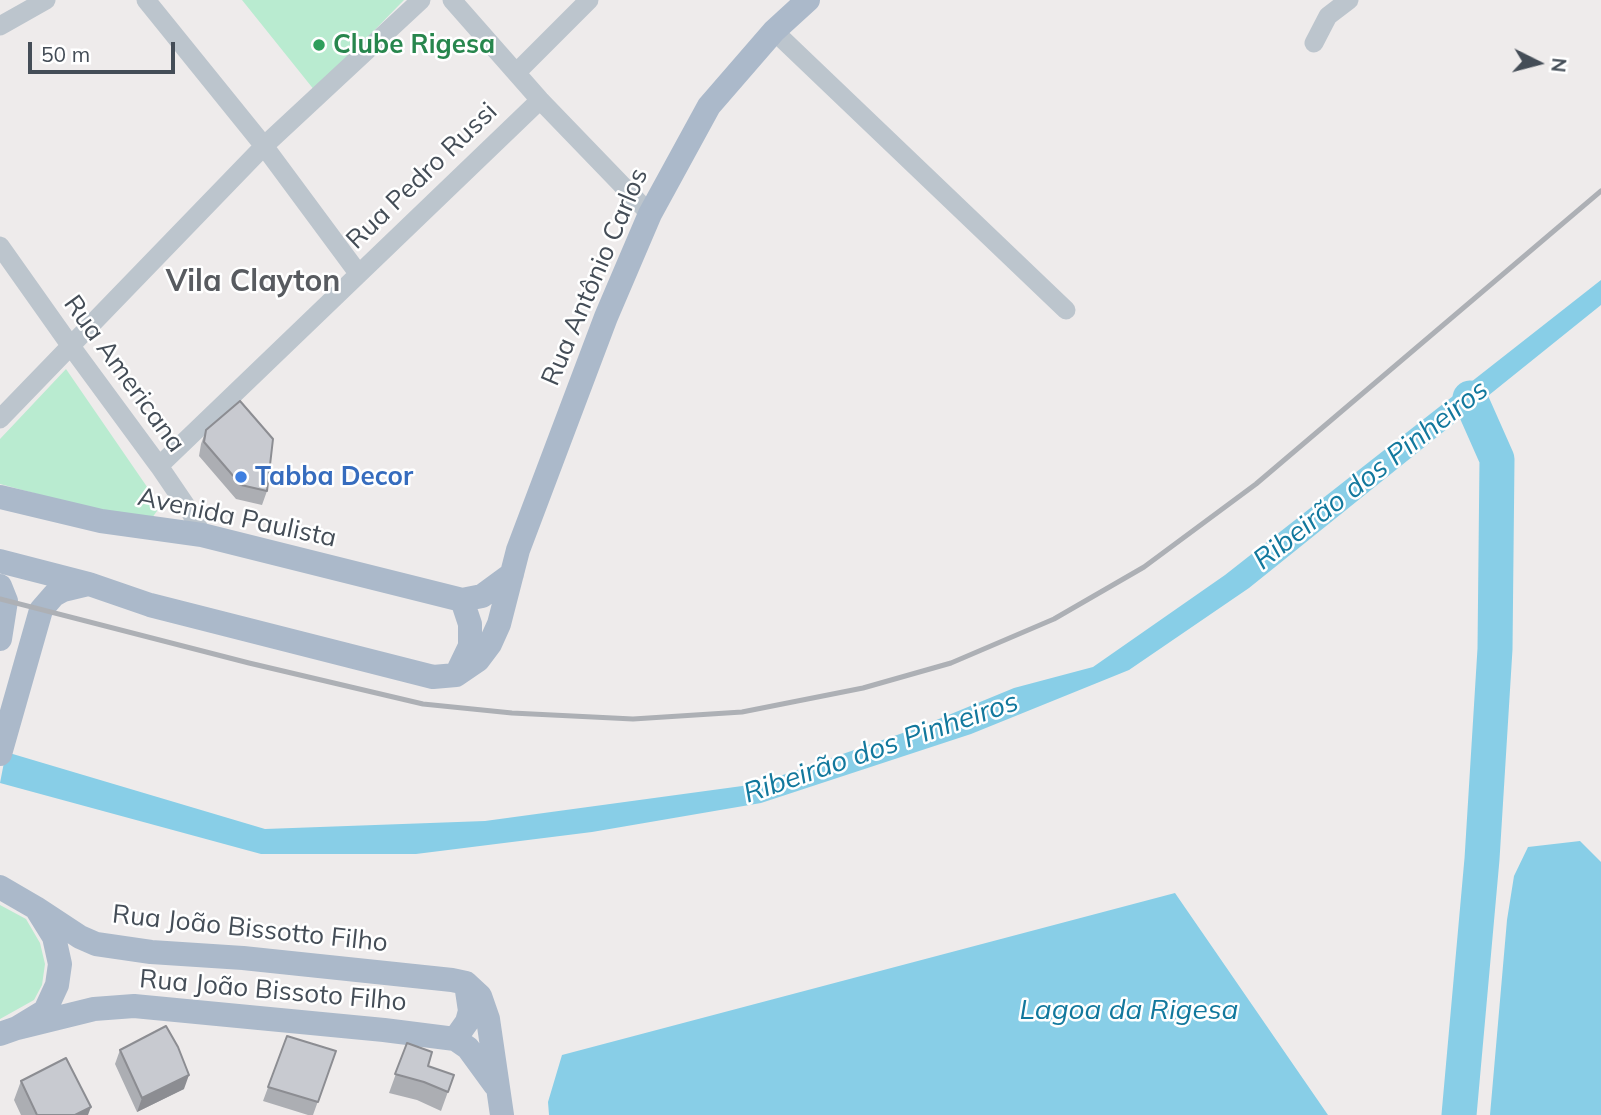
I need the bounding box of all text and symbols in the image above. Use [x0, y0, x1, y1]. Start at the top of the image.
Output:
scale bar [32, 28, 178, 72]
north arrow [1503, 28, 1573, 98]
place label: Clube Rigesa [333, 29, 495, 61]
marker: Clube Rigesa [311, 37, 327, 53]
text: 50 m [41, 41, 90, 67]
text: N [1546, 57, 1572, 74]
street label: Rua Pedro Russi [340, 96, 504, 256]
street label: Rua Antônio Carlos [535, 164, 655, 390]
district label: Vila Clayton [166, 264, 340, 300]
street label: Rua Americana [57, 289, 191, 459]
water label: Ribeirão dos Pinheiros [1247, 373, 1495, 577]
place label: Tabba Decor [255, 461, 413, 493]
marker: Tabba Decor [233, 469, 249, 485]
street label: Avenida Paulista [135, 482, 339, 554]
water label: Ribeirão dos Pinheiros [739, 685, 1023, 811]
street label: Rua João Bissotto Filho [111, 899, 389, 959]
street label: Rua João Bissoto Filho [138, 964, 408, 1018]
water label: Lagoa da Rigesa [1020, 994, 1238, 1028]

